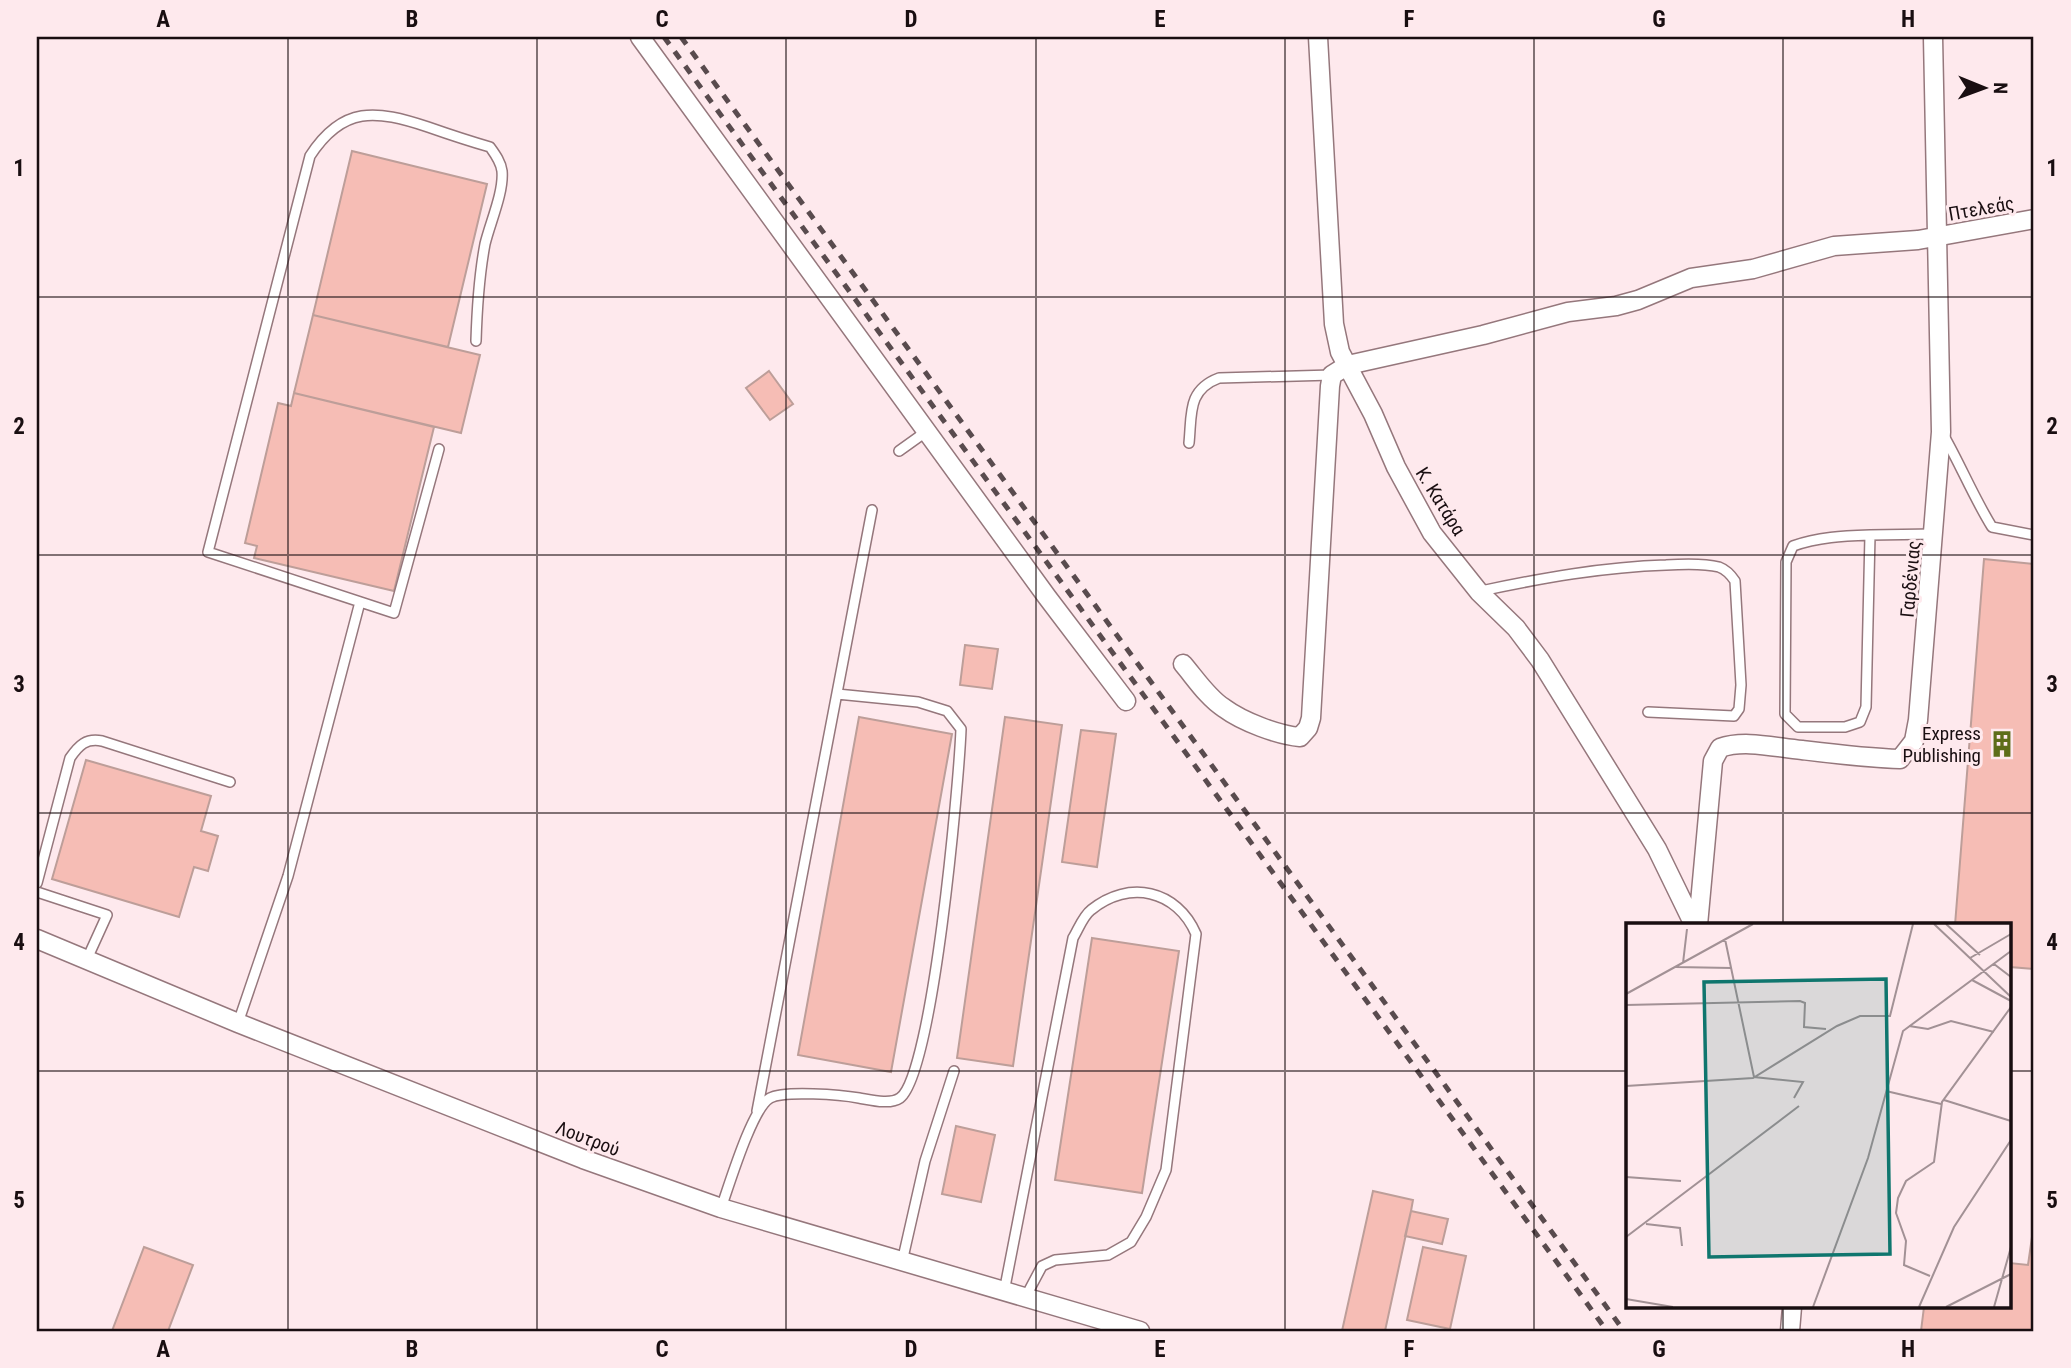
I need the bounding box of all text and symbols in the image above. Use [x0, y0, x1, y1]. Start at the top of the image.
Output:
text: A [156, 6, 170, 33]
text: B [406, 6, 418, 33]
text: C [655, 6, 669, 33]
text: D [905, 6, 918, 33]
text: E [1154, 6, 1166, 33]
text: F [1404, 6, 1415, 33]
text: G [1652, 6, 1666, 33]
text: H [1901, 6, 1915, 33]
north arrow [1948, 52, 2018, 122]
text: N [1989, 82, 2012, 94]
text: 1 [13, 155, 25, 182]
text: 1 [2046, 155, 2058, 182]
street label: Πτελεάς [1947, 191, 2016, 226]
text: 2 [13, 413, 25, 440]
text: 2 [2046, 413, 2058, 440]
street label: Κ. Κατάρα [1411, 463, 1471, 540]
street label: Γαρδένιας [1896, 540, 1925, 618]
text: 3 [13, 671, 25, 698]
text: 3 [2046, 671, 2058, 698]
place label: Express Publishing [1902, 722, 1981, 767]
building icon: Express Publishing [1987, 729, 2017, 759]
inset map [1626, 923, 2011, 1308]
text: 4 [13, 929, 25, 956]
text: 4 [2046, 929, 2058, 956]
street label: Λουτρού [553, 1116, 623, 1161]
text: 5 [13, 1187, 25, 1214]
text: 5 [2046, 1187, 2058, 1214]
text: A [156, 1336, 170, 1363]
text: B [406, 1336, 418, 1363]
text: C [655, 1336, 669, 1363]
text: D [905, 1336, 918, 1363]
text: E [1154, 1336, 1166, 1363]
text: F [1404, 1336, 1415, 1363]
text: G [1652, 1336, 1666, 1363]
text: H [1901, 1336, 1915, 1363]

